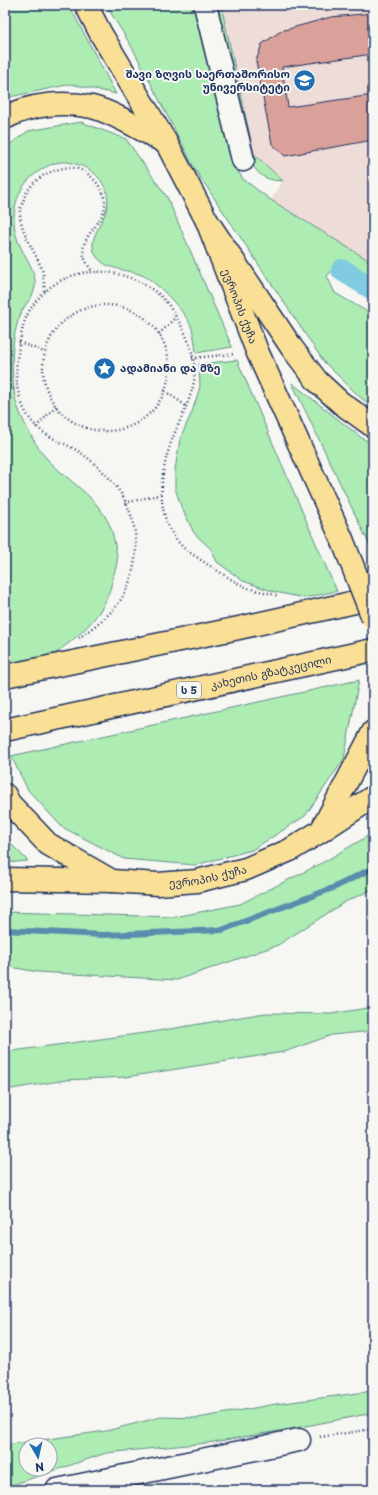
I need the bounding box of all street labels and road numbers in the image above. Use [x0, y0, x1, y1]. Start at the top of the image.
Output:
street label: ევროპის ქუჩა [218, 266, 262, 346]
street label: კახეთის გზატკეცილი [209, 650, 333, 693]
road number: ს 5 [177, 682, 201, 698]
street label: ევროპის ქუჩა [168, 860, 248, 891]

